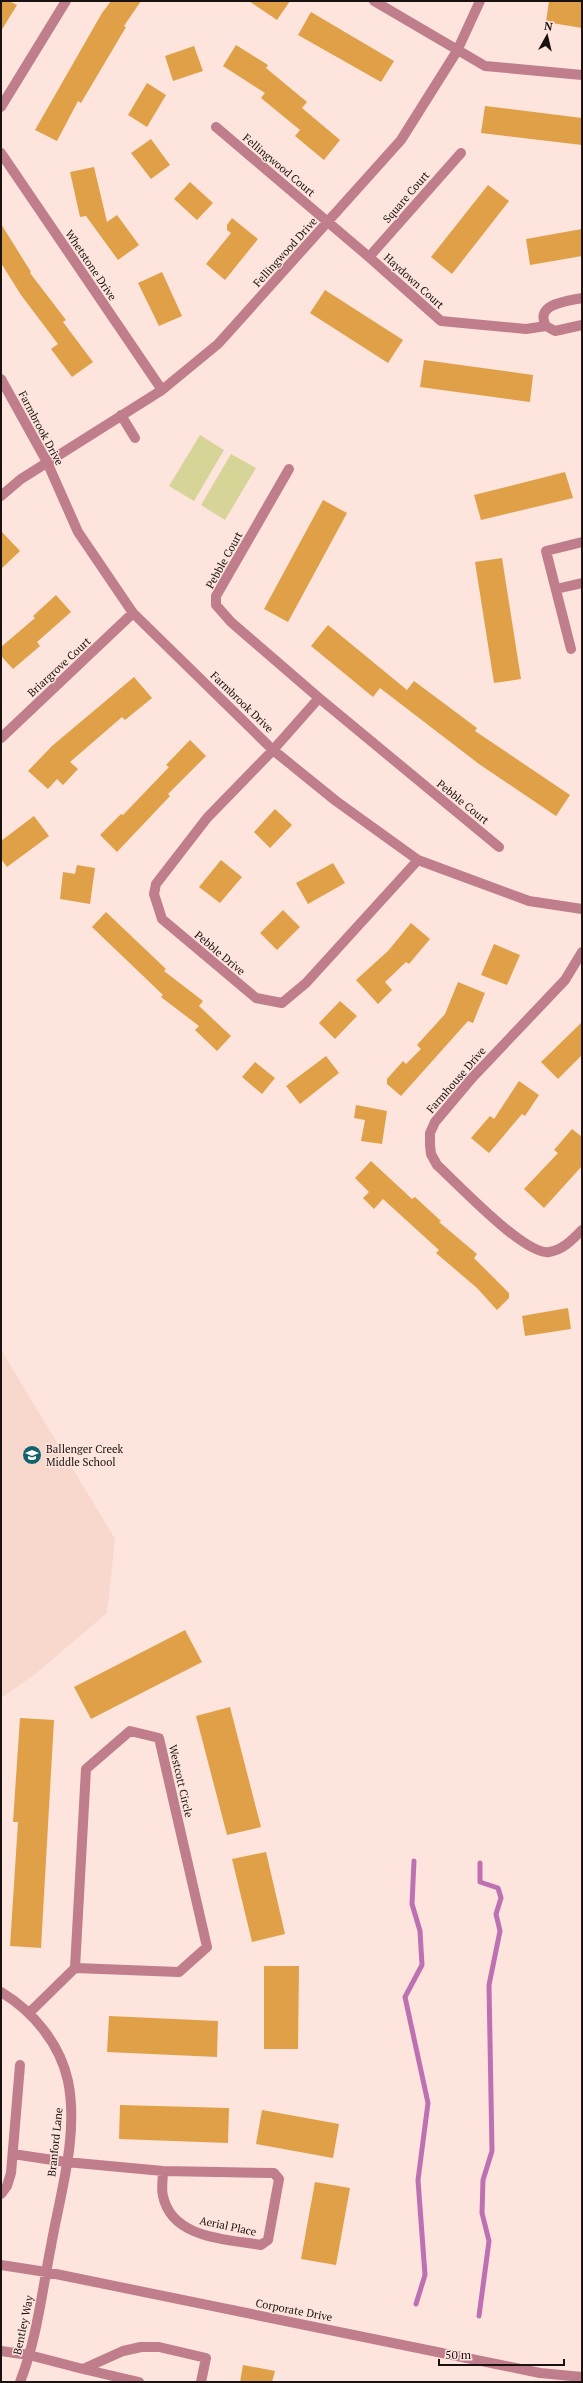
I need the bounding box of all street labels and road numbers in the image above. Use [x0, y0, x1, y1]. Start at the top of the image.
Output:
street label: Fellingwood Court [240, 131, 318, 199]
street label: Square Court [380, 168, 432, 226]
street label: Fellingwood Drive [250, 214, 320, 290]
street label: Whetstone Drive [62, 227, 120, 303]
street label: Haydown Court [381, 250, 447, 312]
street label: Farmbrook Drive [16, 388, 67, 468]
street label: Pebble Court [203, 529, 245, 591]
street label: Briargrove Court [25, 634, 93, 700]
street label: Farmbrook Drive [208, 668, 277, 736]
street label: Pebble Court [434, 777, 492, 827]
street label: Pebble Drive [192, 928, 248, 978]
street label: Farmhouse Drive [423, 1044, 489, 1116]
street label: Westcott Circle [166, 1743, 196, 1819]
street label: Branford Lane [44, 2106, 66, 2177]
street label: Aerial Place [198, 2213, 258, 2239]
street label: Bentley Way [10, 2294, 36, 2356]
street label: Corporate Drive [255, 2296, 334, 2324]

